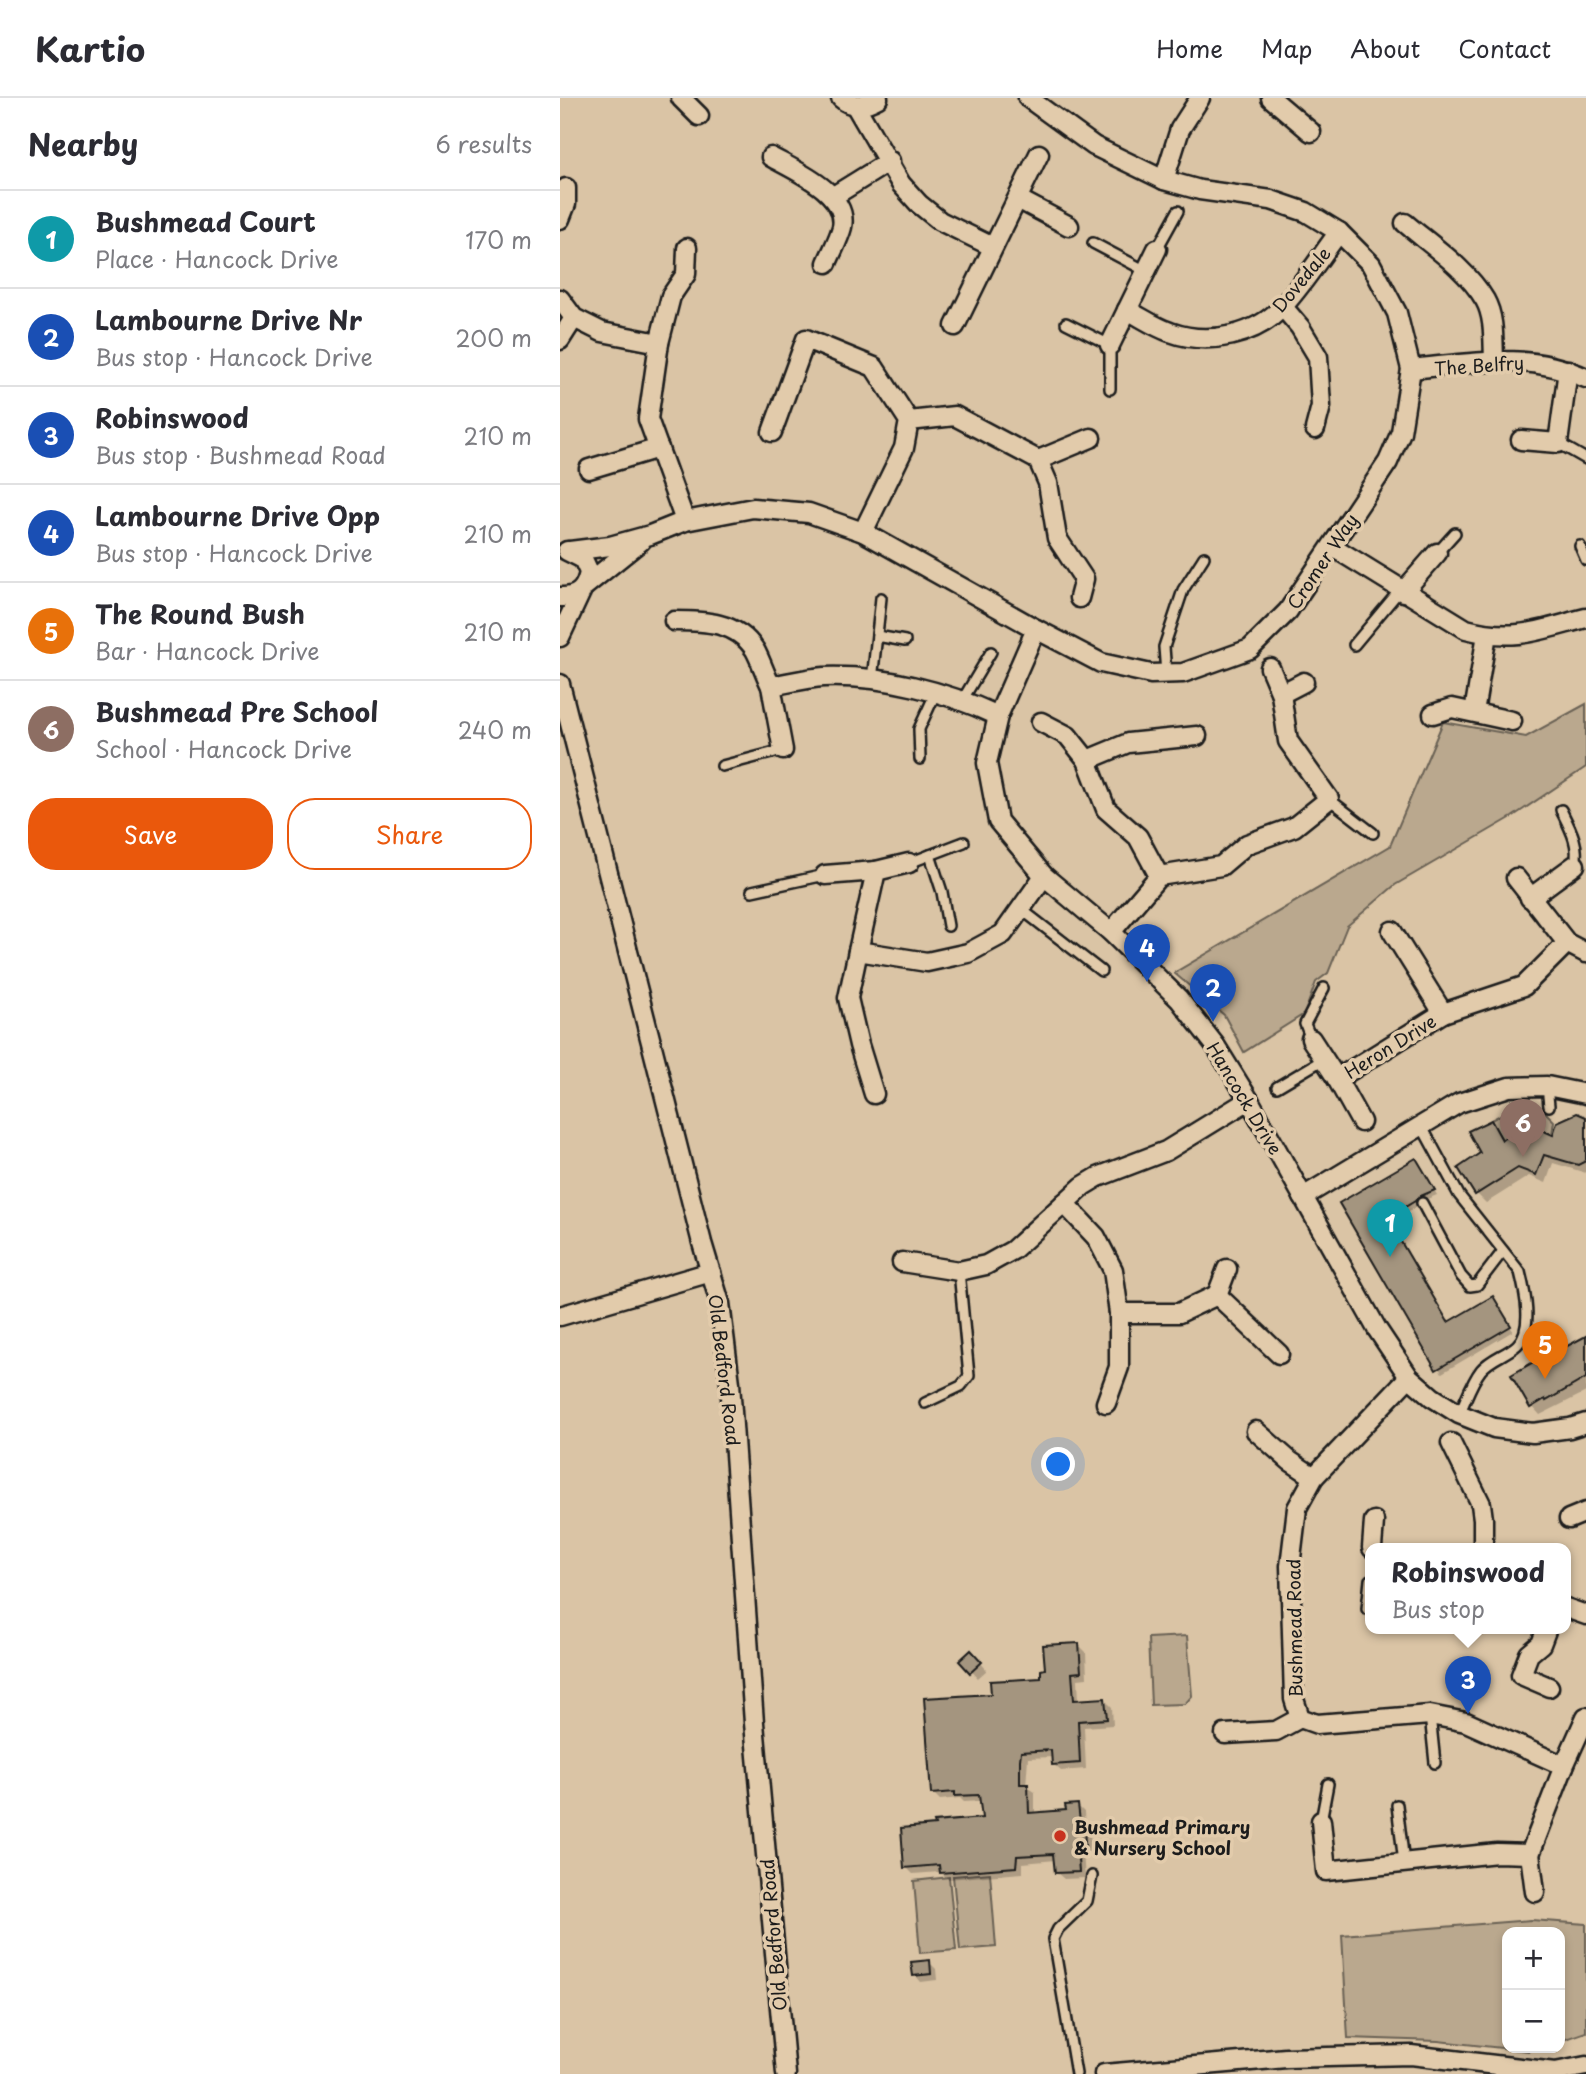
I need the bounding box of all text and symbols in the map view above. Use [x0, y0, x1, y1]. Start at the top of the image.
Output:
text: Kartio [35, 23, 145, 73]
text: Home [1156, 30, 1223, 66]
text: Map [1261, 30, 1312, 66]
text: About [1350, 30, 1420, 66]
text: Contact [1458, 30, 1551, 66]
text: Nearby [28, 121, 138, 166]
text: 6 results [436, 126, 532, 161]
text: Bushmead Court [95, 202, 316, 241]
text: 1 [46, 222, 57, 257]
text: 170 m [465, 222, 532, 257]
street label: Dovedale [1265, 240, 1337, 318]
text: Place · Hancock Drive [95, 241, 338, 276]
text: Lambourne Drive Nr [95, 300, 362, 339]
text: 2 [43, 320, 59, 355]
text: 200 m [455, 320, 532, 355]
text: Bus stop · Hancock Drive [95, 339, 373, 374]
street label: The Belfry [1433, 348, 1525, 382]
text: Robinswood [95, 398, 249, 437]
text: 3 [43, 418, 59, 453]
text: 210 m [464, 418, 532, 453]
text: Bus stop · Bushmead Road [95, 437, 386, 472]
text: Lambourne Drive Opp [95, 496, 380, 535]
street label: Cromer Way [1280, 508, 1364, 614]
text: 4 [43, 516, 59, 551]
text: 210 m [464, 516, 532, 551]
text: Bus stop · Hancock Drive [95, 535, 373, 570]
text: The Round Bush [95, 594, 305, 633]
text: 5 [44, 614, 58, 649]
text: 210 m [464, 614, 532, 649]
text: Bar · Hancock Drive [95, 633, 320, 668]
text: Bushmead Pre School [95, 692, 378, 731]
text: 6 [43, 712, 59, 747]
text: 240 m [458, 712, 532, 747]
text: School · Hancock Drive [95, 731, 352, 766]
button: Save [28, 798, 273, 870]
button: Share [287, 798, 532, 870]
pin: 4 [1124, 924, 1170, 982]
pin: 2 [1190, 964, 1236, 1022]
street label: Heron Drive [1339, 1007, 1441, 1085]
street label: Hancock Drive [1201, 1036, 1289, 1160]
pin: 6 [1500, 1099, 1546, 1157]
pin: 1 [1367, 1199, 1413, 1257]
street label: Old Bedford Road [702, 1293, 748, 1447]
pin: 5 [1522, 1321, 1568, 1379]
your location [1041, 1447, 1075, 1481]
popup [1365, 1543, 1571, 1634]
text: Robinswood [1391, 1552, 1545, 1591]
street label: Bushmead Road [1279, 1558, 1309, 1698]
text: Bus stop [1391, 1591, 1485, 1626]
pin: 3 [1445, 1656, 1491, 1714]
place label: Bushmead Primary & Nursery School [1074, 1813, 1250, 1861]
marker: Bushmead Primary & Nursery School [1052, 1828, 1068, 1844]
street label: Old Bedford Road [753, 1858, 793, 2012]
map controls [1502, 1927, 1565, 2053]
button: + [1502, 1927, 1565, 1990]
button: − [1502, 1990, 1565, 2053]

